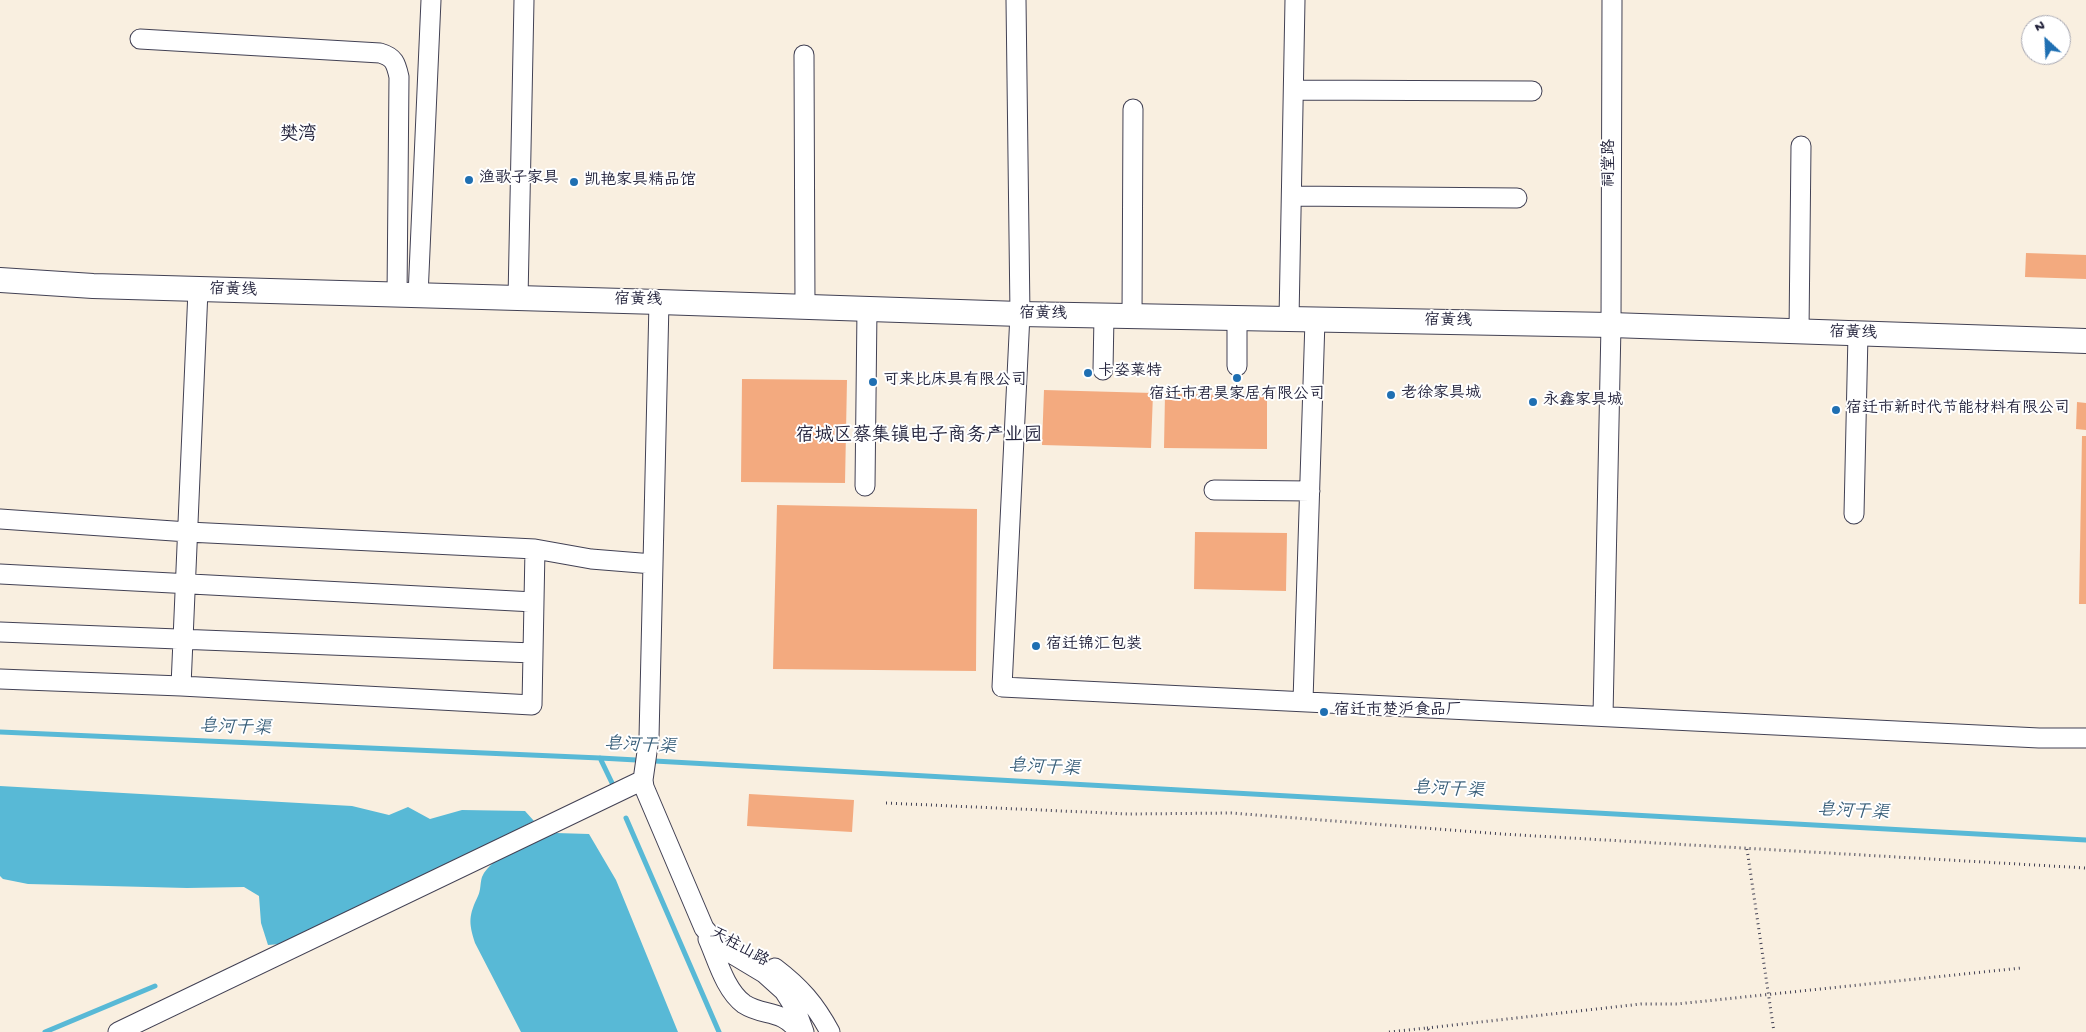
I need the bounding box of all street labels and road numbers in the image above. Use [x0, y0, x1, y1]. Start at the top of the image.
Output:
street label: 祠堂路 [1601, 139, 1621, 187]
street label: 宿黄线 [209, 281, 257, 301]
street label: 宿黄线 [614, 291, 662, 311]
street label: 宿黄线 [1019, 305, 1067, 325]
street label: 宿黄线 [1424, 312, 1472, 332]
street label: 宿黄线 [1829, 324, 1877, 344]
street label: 天柱山路 [706, 924, 772, 972]

